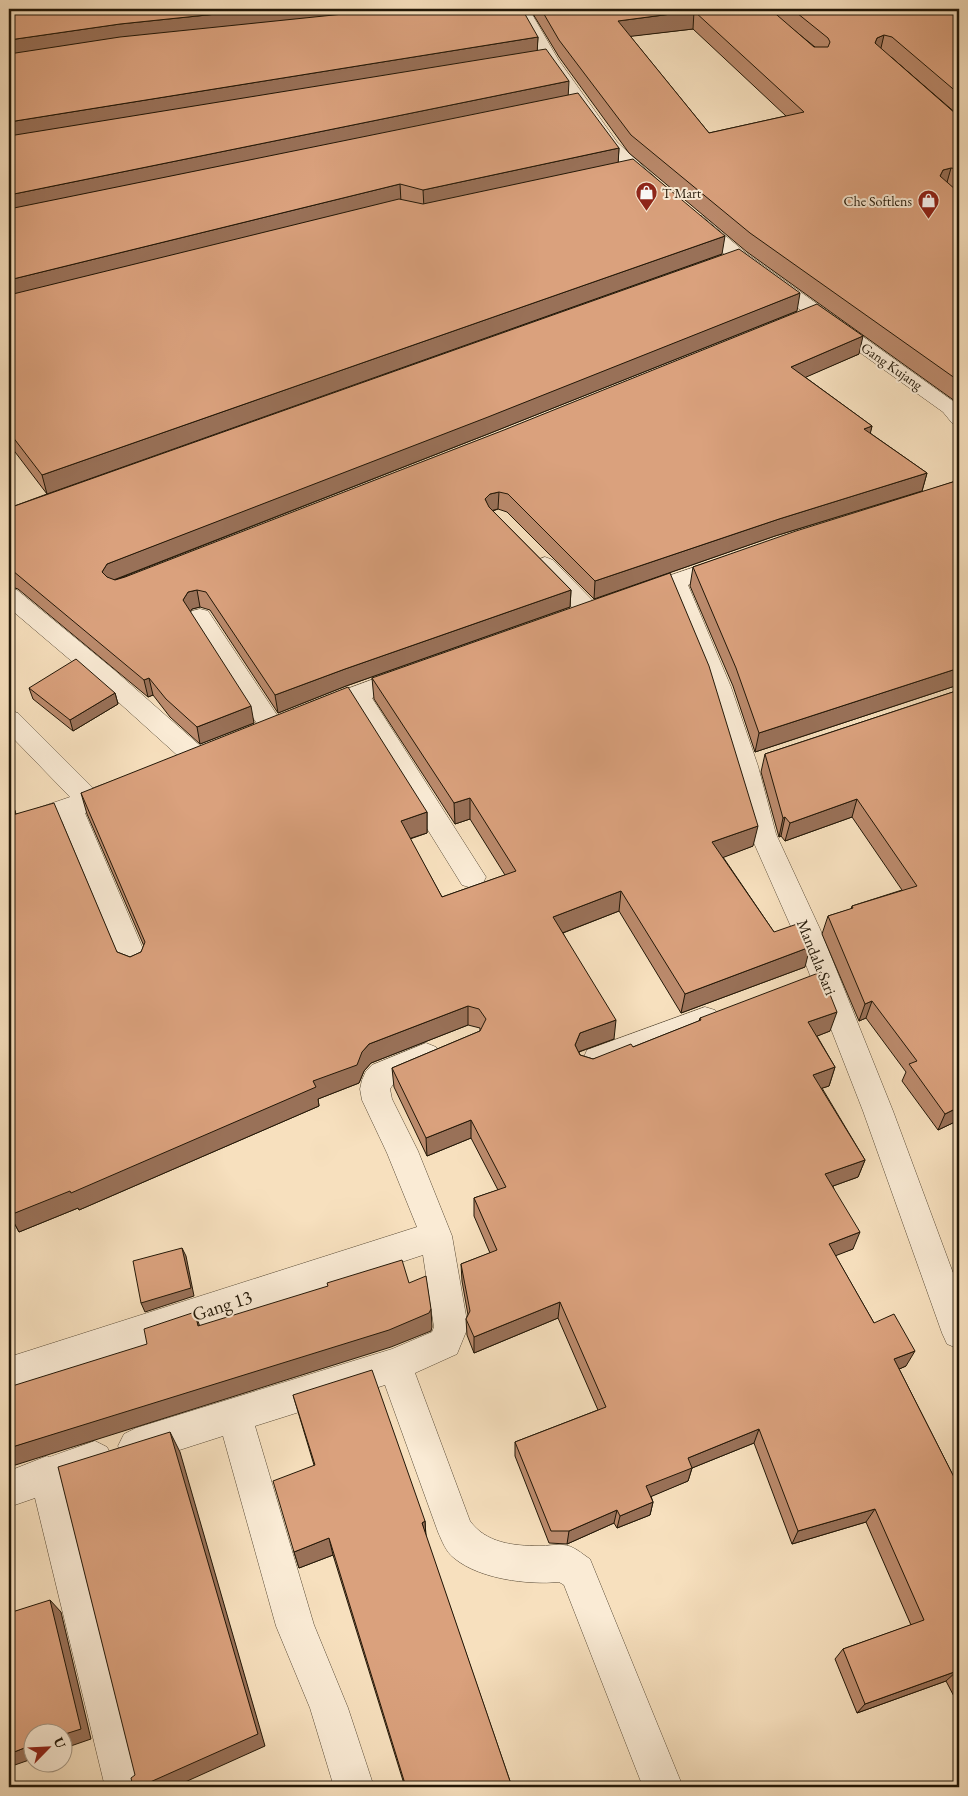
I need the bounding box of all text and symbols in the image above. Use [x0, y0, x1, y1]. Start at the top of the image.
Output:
shop icon: T Mart [634, 181, 658, 212]
place label: T Mart [662, 184, 702, 202]
shop icon: Che Softlens [916, 189, 940, 220]
place label: Che Softlens [844, 192, 912, 210]
street label: Gang Kujang [858, 338, 927, 394]
street label: Mandala Sari [792, 916, 841, 998]
street label: Gang 13 [189, 1284, 255, 1327]
north arrow [22, 1724, 72, 1774]
text: U [50, 1734, 70, 1752]

